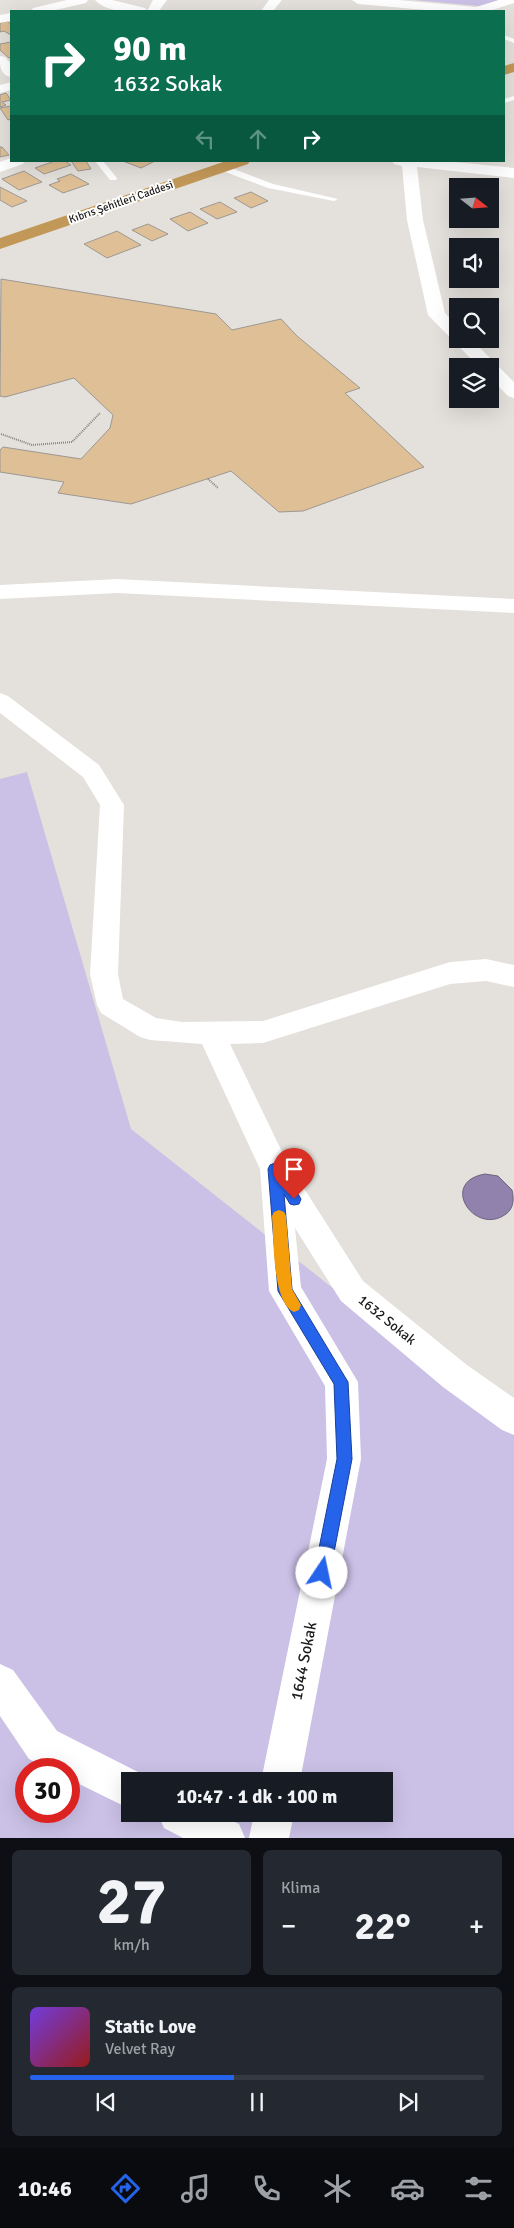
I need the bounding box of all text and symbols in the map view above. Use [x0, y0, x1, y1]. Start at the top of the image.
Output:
text: 90 m [113, 27, 187, 70]
icon: right [30, 30, 95, 95]
text: 1632 Sokak [113, 70, 222, 97]
icon: left [191, 125, 219, 153]
icon: ahead [244, 125, 272, 153]
icon: right [297, 125, 325, 153]
street label: Kıbrıs Şehitleri Caddesi [67, 178, 175, 226]
north arrow [449, 178, 499, 228]
map controls [449, 178, 499, 408]
button: sound [449, 238, 499, 288]
button: search [449, 298, 499, 348]
button: layers [449, 358, 499, 408]
pin [273, 1148, 315, 1199]
icon: arrive [280, 1155, 308, 1183]
street label: 1632 Sokak [355, 1292, 419, 1348]
position arrow [295, 1546, 347, 1598]
street label: 1644 Sokak [287, 1620, 321, 1702]
speed limit sign: 30 [15, 1758, 80, 1823]
text: 10:47 · 1 dk · 100 m [177, 1785, 337, 1809]
text: 27 [96, 1862, 167, 1942]
text: Klima [281, 1878, 320, 1898]
text: 22° [354, 1903, 411, 1950]
text: − [281, 1909, 296, 1943]
text: + [469, 1909, 484, 1943]
text: km/h [113, 1935, 150, 1955]
text: Static Love [105, 2015, 196, 2039]
text: Velvet Ray [105, 2039, 175, 2059]
icon: previous [92, 2088, 120, 2116]
icon: pause [243, 2088, 271, 2116]
icon: next [394, 2088, 422, 2116]
icon: directions [108, 2171, 143, 2206]
icon: music [178, 2171, 213, 2206]
icon: phone [249, 2171, 284, 2206]
icon: climate [320, 2171, 355, 2206]
icon: car [390, 2171, 425, 2206]
icon: filters [461, 2171, 496, 2206]
text: 10:46 [18, 2175, 72, 2202]

